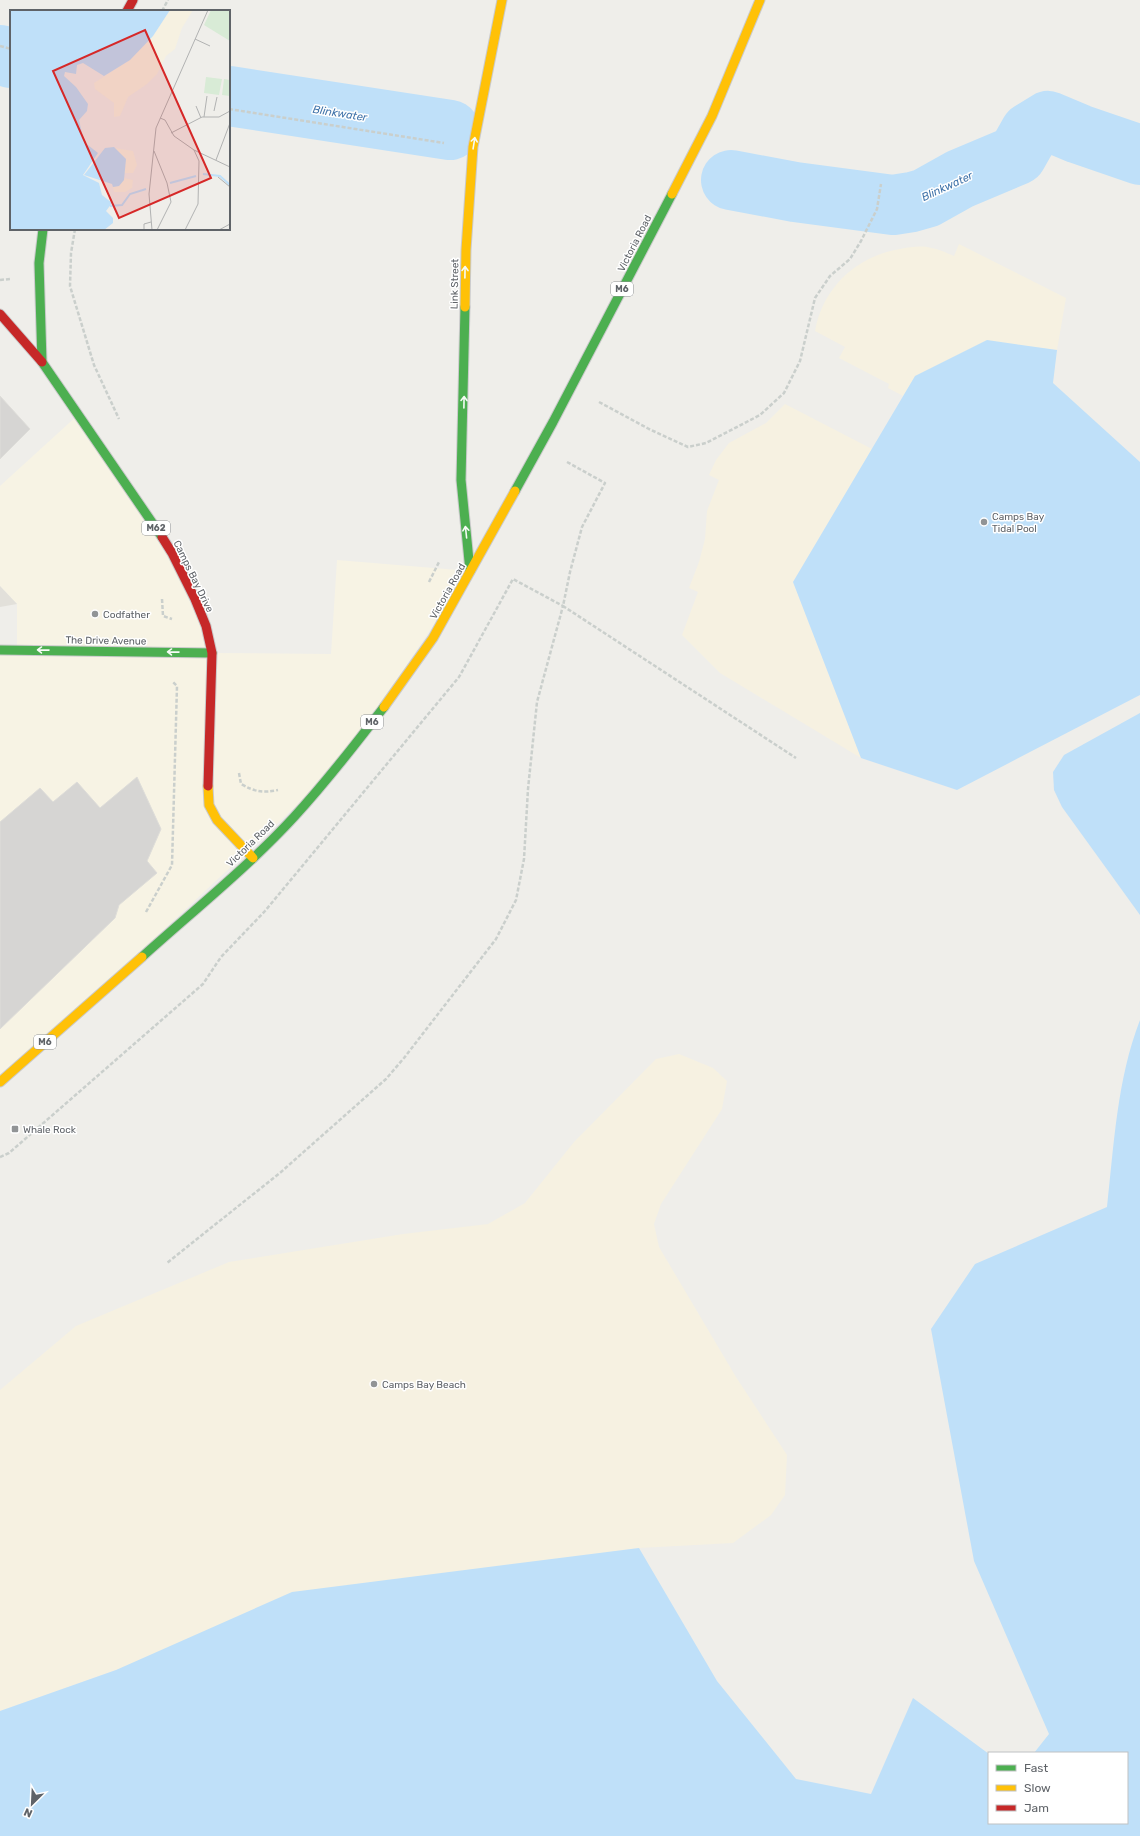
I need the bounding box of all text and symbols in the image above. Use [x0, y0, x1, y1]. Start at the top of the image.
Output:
inset map [10, 10, 230, 230]
water label: Blinkwater [312, 103, 369, 124]
one-way arrow [470, 137, 478, 150]
water label: Blinkwater [920, 169, 976, 204]
street label: Victoria Road [615, 213, 654, 274]
street label: Link Street [449, 259, 461, 309]
one-way arrow [461, 266, 469, 279]
road number: M6 [611, 282, 633, 296]
one-way arrow [460, 396, 467, 409]
place label: Camps Bay Tidal Pool [992, 511, 1045, 535]
marker: Camps Bay Tidal Pool [979, 517, 989, 527]
road number: M62 [142, 521, 170, 535]
one-way arrow [463, 526, 470, 539]
street label: Camps Bay Drive [171, 539, 216, 615]
street label: Victoria Road [428, 561, 468, 622]
marker: Codfather [90, 609, 100, 619]
place label: Codfather [103, 609, 150, 621]
street label: The Drive Avenue [65, 634, 147, 648]
one-way arrow [37, 646, 50, 654]
one-way arrow [167, 649, 180, 656]
road number: M6 [361, 715, 383, 729]
street label: Victoria Road [224, 818, 277, 870]
road number: M6 [34, 1035, 56, 1049]
marker: Whale Rock [10, 1124, 20, 1134]
place label: Whale Rock [23, 1124, 77, 1136]
marker: Camps Bay Beach [369, 1379, 379, 1389]
place label: Camps Bay Beach [382, 1379, 466, 1391]
legend [988, 1752, 1128, 1824]
text: Fast [1024, 1761, 1048, 1775]
text: Slow [1024, 1781, 1051, 1795]
north arrow [12, 1784, 52, 1824]
text: Jam [1024, 1801, 1049, 1815]
text: N [22, 1805, 34, 1820]

